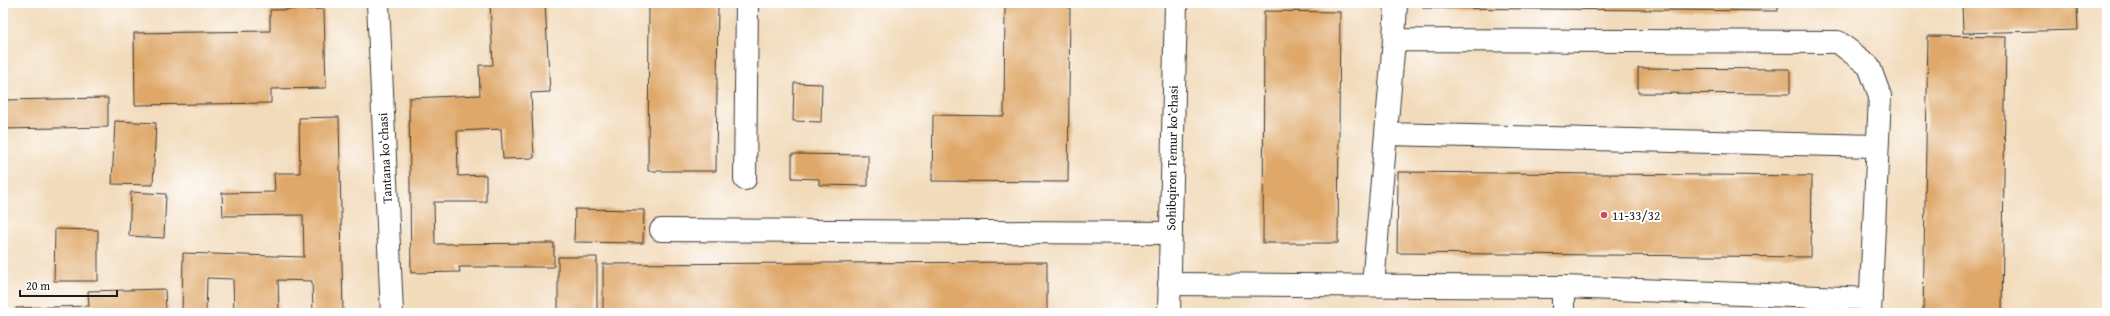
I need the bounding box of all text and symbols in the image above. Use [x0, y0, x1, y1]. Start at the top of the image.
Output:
street label: Sohibqiron Temur koʻchasi [1161, 85, 1183, 231]
street label: Tantana koʻchasi [373, 112, 397, 204]
place label: 11-33/32 [1612, 206, 1660, 225]
marker: 11-33/32 [1599, 210, 1609, 220]
scale bar [20, 272, 117, 298]
text: 20 m [26, 277, 50, 294]

